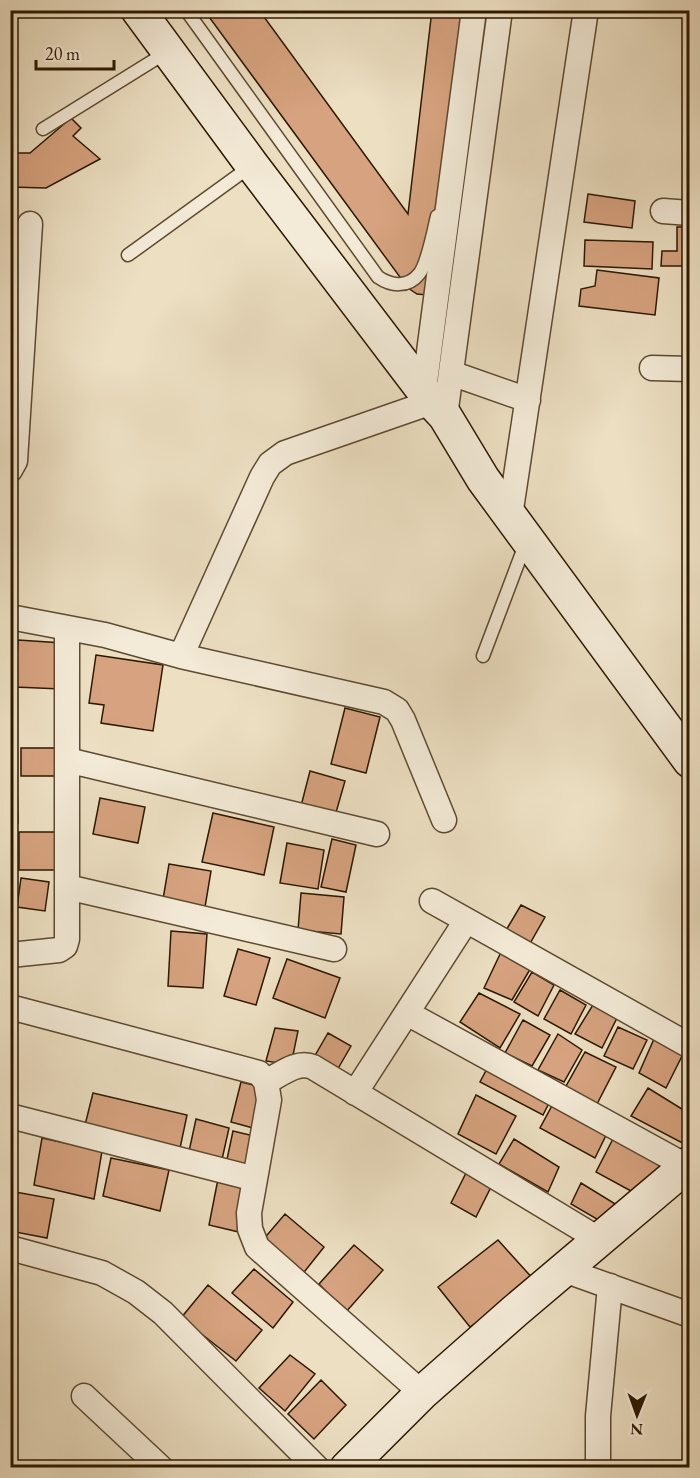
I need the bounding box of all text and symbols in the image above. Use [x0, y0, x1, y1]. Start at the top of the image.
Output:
scale bar [36, 33, 114, 71]
text: 20 m [45, 42, 80, 65]
north arrow [607, 1385, 667, 1445]
text: N [630, 1419, 643, 1440]

